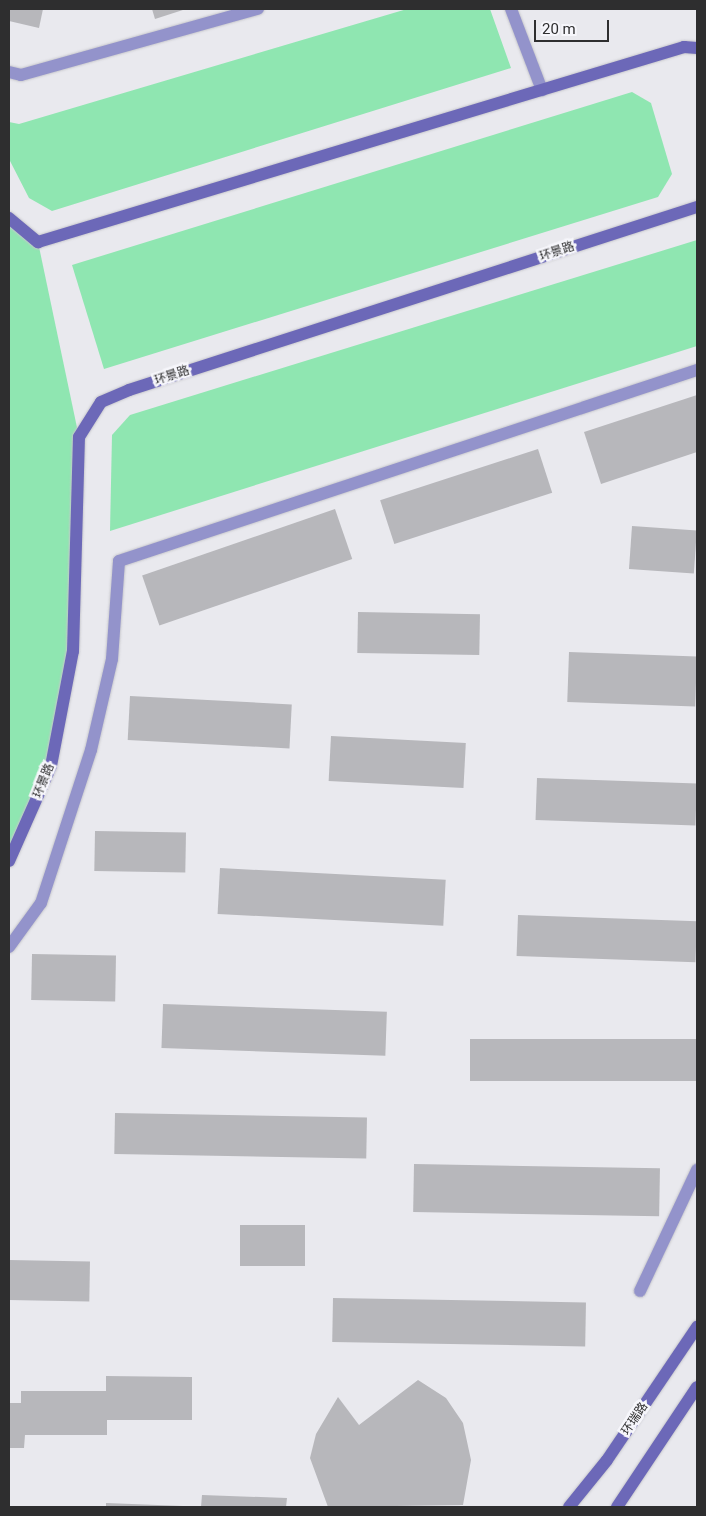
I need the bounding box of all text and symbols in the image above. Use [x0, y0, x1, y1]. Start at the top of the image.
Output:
scale bar [536, 10, 611, 42]
text: 20 m [542, 20, 576, 38]
street label: 环景路 [538, 240, 576, 264]
street label: 环景路 [153, 364, 191, 388]
street label: 环景路 [31, 762, 57, 800]
street label: 环瑞路 [619, 1400, 651, 1438]

